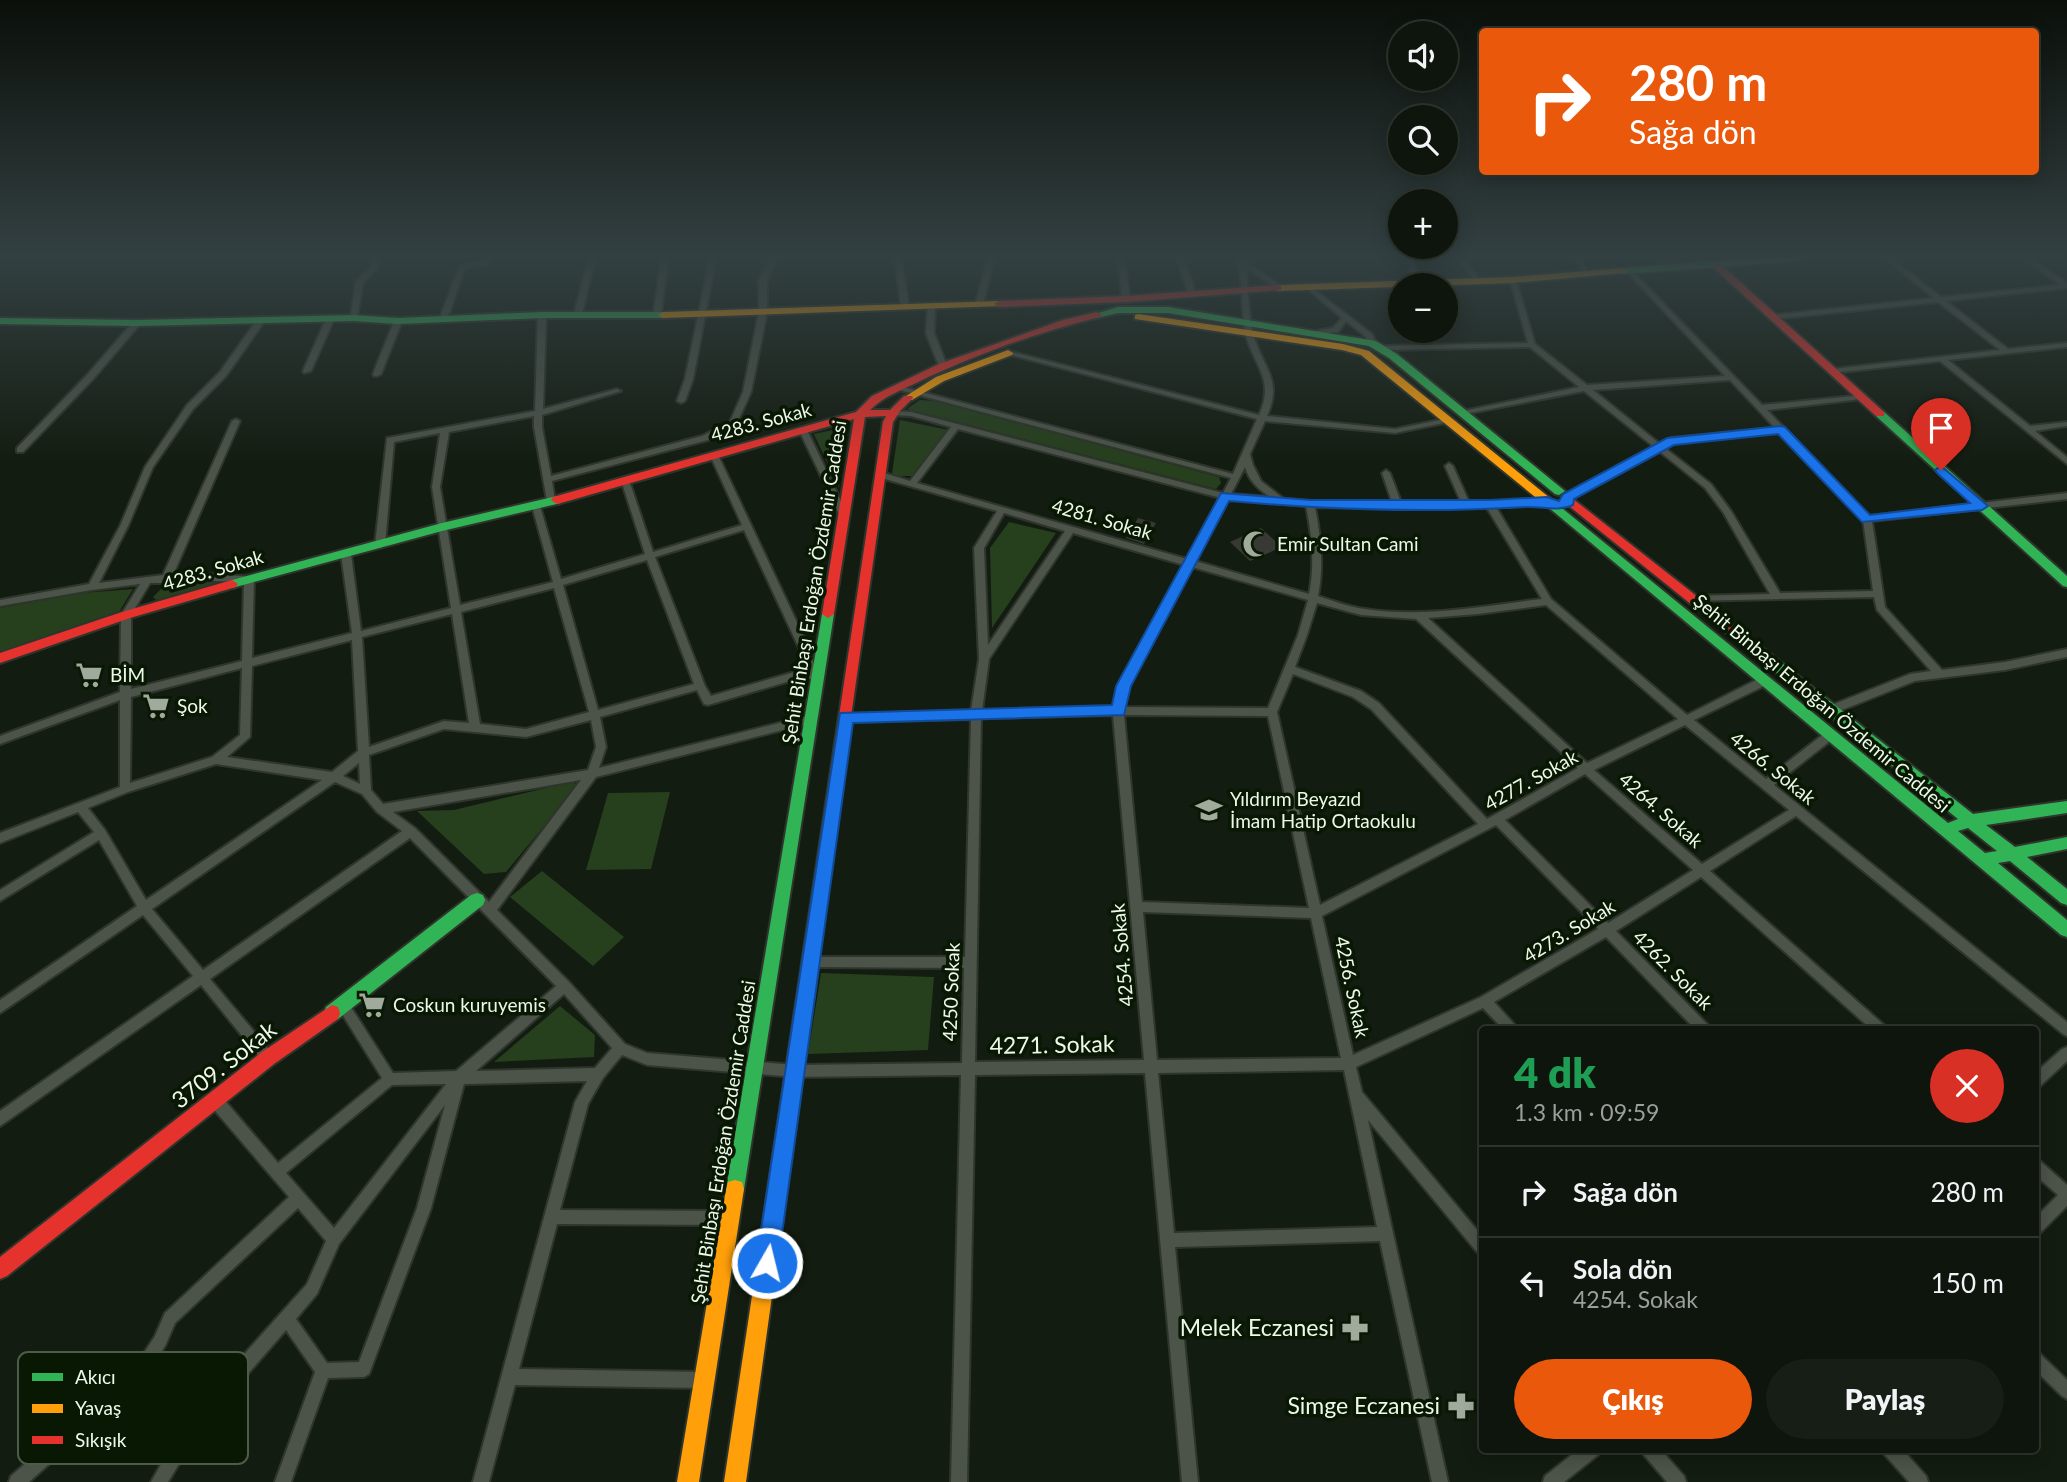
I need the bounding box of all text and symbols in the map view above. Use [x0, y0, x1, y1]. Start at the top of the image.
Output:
map controls [1388, 21, 1458, 343]
button: sound [1388, 21, 1458, 91]
text: 280 m [1629, 53, 1767, 111]
icon: right [1514, 56, 1605, 147]
button: search [1388, 105, 1458, 175]
text: Sağa dön [1629, 112, 1757, 151]
button: + [1388, 189, 1458, 259]
button: − [1388, 273, 1458, 343]
street label: 4283. Sokak [708, 397, 814, 446]
pin [1911, 398, 1971, 470]
icon: arrive [1922, 409, 1960, 447]
street label: Şehit Binbaşı Erdoğan Özdemir Caddesi [777, 418, 850, 745]
street label: 4281. Sokak [1049, 493, 1155, 544]
mosque icon: Emir Sultan Cami [1241, 529, 1271, 559]
place label: Emir Sultan Cami [1277, 532, 1419, 555]
street label: 4283. Sokak [160, 544, 266, 595]
street label: Şehit Binbaşı Erdoğan Özdemir Caddesi [1690, 589, 1955, 817]
supermarket icon: BİM [74, 660, 104, 690]
place label: BİM [110, 663, 145, 686]
supermarket icon: Şok [141, 691, 171, 721]
place label: Şok [177, 694, 208, 717]
street label: 4266. Sokak [1726, 726, 1821, 809]
street label: 4277. Sokak [1480, 744, 1582, 815]
street label: 4264. Sokak [1615, 767, 1708, 852]
place label: Yıldırım Beyazıd İmam Hatip Ortaokulu [1230, 787, 1416, 832]
school or university icon: Yıldırım Beyazıd İmam Hatip Ortaokulu [1194, 795, 1224, 825]
street label: 4273. Sokak [1519, 894, 1619, 967]
street label: 4254. Sokak [1106, 902, 1137, 1007]
street label: 4262. Sokak [1629, 925, 1718, 1015]
street label: 4256. Sokak [1331, 934, 1375, 1040]
street label: 4250 Sokak [937, 942, 964, 1042]
street label: Şehit Binbaşı Erdoğan Özdemir Caddesi [686, 978, 759, 1305]
supermarket icon: Coskun kuruyemis [357, 990, 387, 1020]
place label: Coskun kuruyemis [393, 993, 546, 1016]
street label: 3709. Sokak [166, 1015, 281, 1114]
street label: 4271. Sokak [989, 1029, 1115, 1059]
text: 4 dk [1514, 1047, 1596, 1097]
button: close [1930, 1049, 2004, 1123]
text: 1.3 km · 09:59 [1514, 1098, 1659, 1126]
icon: right [1514, 1173, 1552, 1211]
text: Sağa dön [1573, 1176, 1678, 1208]
text: 280 m [1931, 1176, 2004, 1208]
position arrow [730, 1226, 804, 1300]
text: Sola dön [1573, 1253, 1673, 1285]
icon: left [1514, 1264, 1552, 1302]
text: 150 m [1931, 1267, 2004, 1299]
text: 4254. Sokak [1573, 1285, 1698, 1313]
place label: Melek Eczanesi [1180, 1313, 1334, 1341]
pharmacy icon: Melek Eczanesi [1340, 1313, 1370, 1343]
legend [18, 1352, 248, 1464]
button: Çıkış [1514, 1359, 1752, 1439]
button: Paylaş [1766, 1359, 2004, 1439]
text: Akıcı [75, 1365, 116, 1388]
place label: Simge Eczanesi [1287, 1391, 1440, 1419]
pharmacy icon: Simge Eczanesi [1446, 1391, 1476, 1421]
text: Yavaş [75, 1396, 121, 1419]
text: Sıkışık [75, 1428, 127, 1451]

